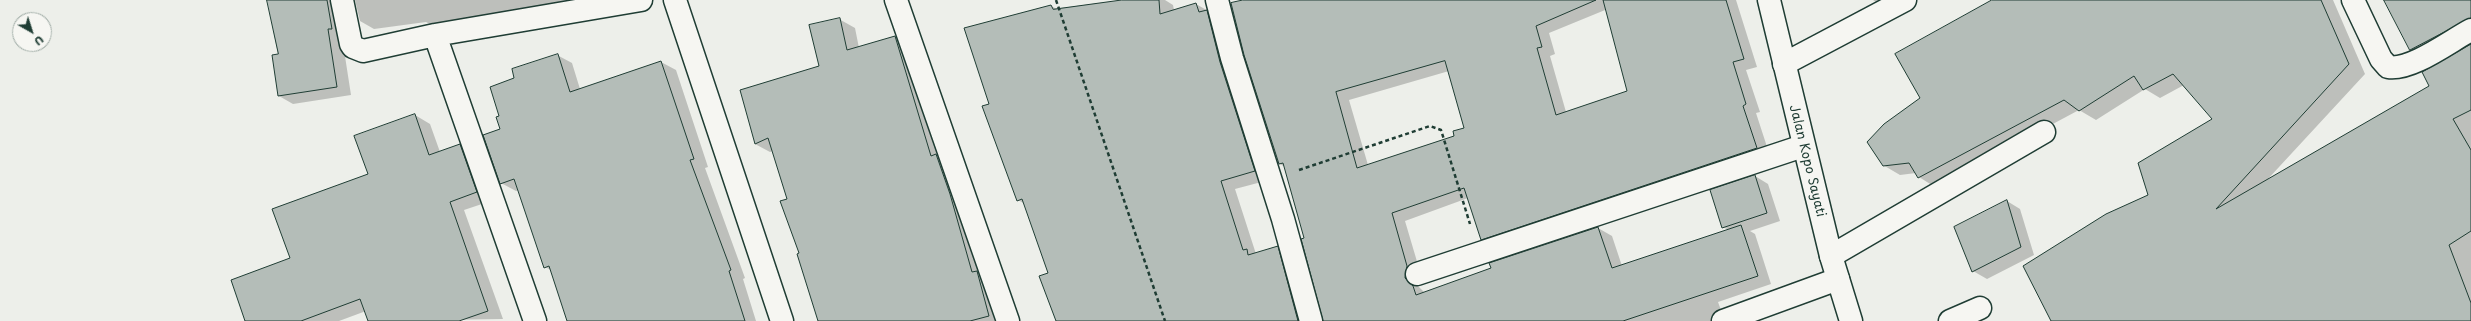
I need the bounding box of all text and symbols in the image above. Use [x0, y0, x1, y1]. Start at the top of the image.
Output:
north arrow [12, 12, 52, 52]
text: U [31, 32, 48, 50]
street label: Jalan Kopo Sayati [1786, 103, 1828, 219]

